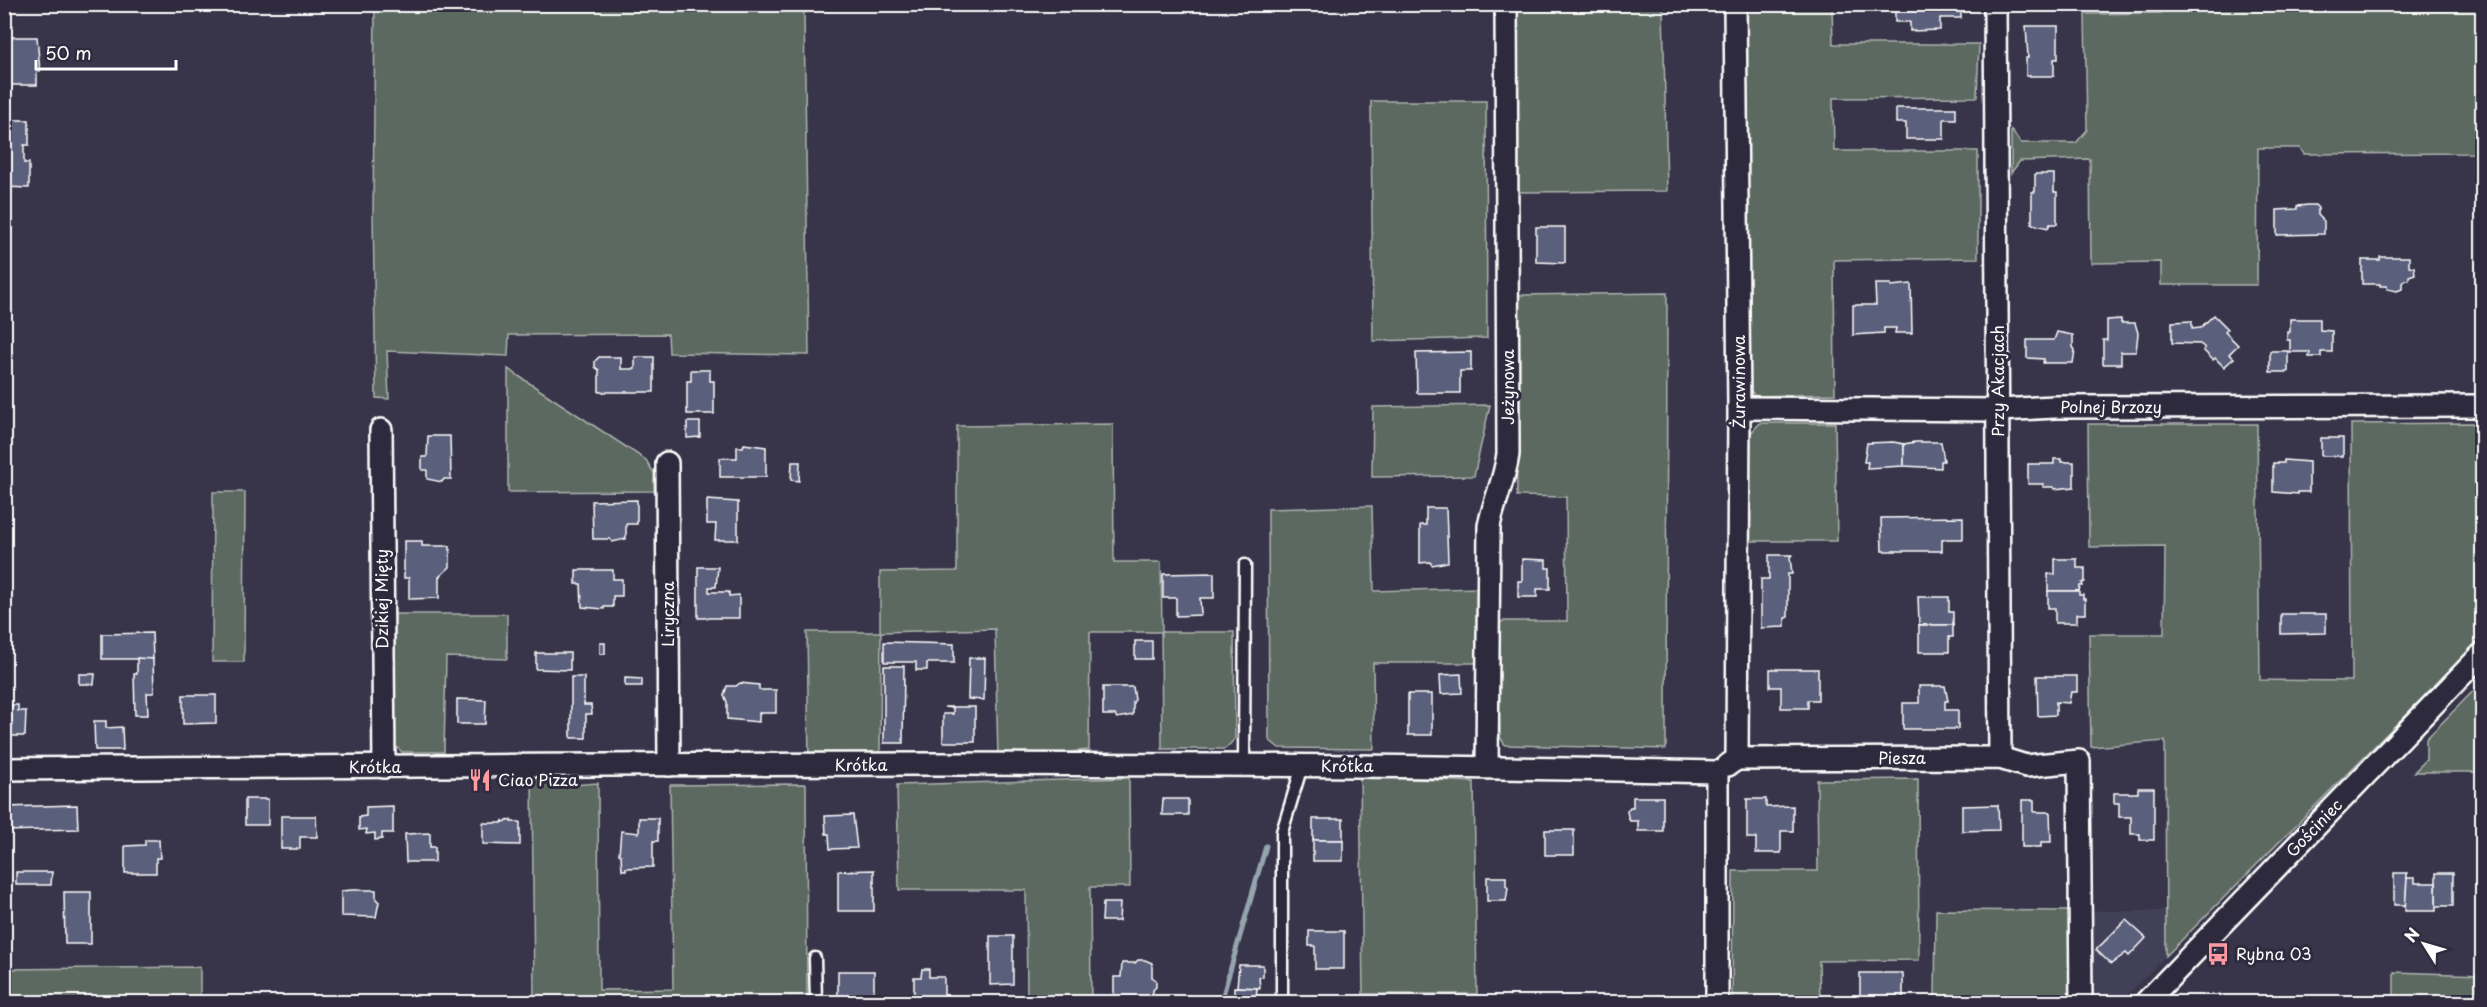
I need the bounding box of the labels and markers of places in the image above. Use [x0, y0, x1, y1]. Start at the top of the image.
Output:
restaurant icon: Ciao Pizza [467, 767, 493, 793]
place label: Ciao Pizza [498, 767, 578, 791]
bus stop icon: Rybna 03 [2205, 941, 2231, 967]
place label: Rybna 03 [2236, 941, 2312, 965]

